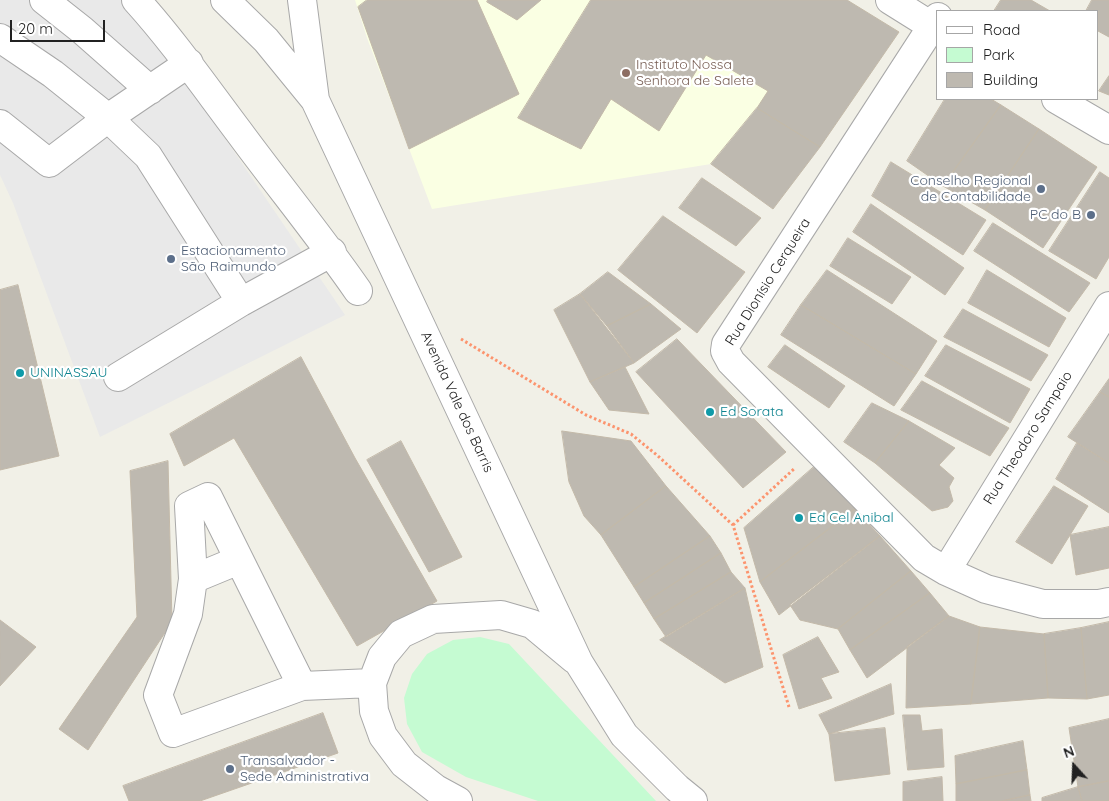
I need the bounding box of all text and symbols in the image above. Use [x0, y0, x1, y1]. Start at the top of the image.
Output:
scale bar [12, 10, 108, 42]
legend [936, 10, 1099, 100]
text: 20 m [18, 19, 53, 38]
text: Road [983, 20, 1020, 39]
text: Park [983, 45, 1015, 64]
place label: Instituto Nossa Senhora de Salete [636, 57, 754, 90]
marker: Instituto Nossa Senhora de Salete [620, 67, 632, 79]
text: Building [983, 70, 1038, 89]
place label: Conselho Regional de Contabilidade [910, 173, 1031, 206]
marker: Conselho Regional de Contabilidade [1035, 183, 1047, 195]
place label: PC do B [1030, 207, 1081, 223]
marker: PC do B [1085, 209, 1097, 221]
street label: Rua Dionísio Cerqueira [722, 215, 814, 349]
place label: Estacionamento São Raimundo [181, 243, 286, 276]
marker: Estacionamento São Raimundo [165, 253, 177, 265]
street label: Avenida Vale dos Barris [417, 329, 497, 475]
place label: UNINASSAU [30, 365, 108, 381]
marker: UNINASSAU [14, 367, 26, 379]
street label: Rua Theodoro Sampaio [980, 368, 1076, 508]
place label: Ed Sorata [720, 404, 783, 420]
marker: Ed Sorata [704, 406, 716, 418]
place label: Ed Cel Anibal [809, 510, 894, 526]
marker: Ed Cel Anibal [793, 512, 805, 524]
north arrow [1049, 741, 1099, 791]
text: N [1061, 742, 1077, 762]
place label: Transalvador - Sede Administrativa [240, 753, 369, 786]
marker: Transalvador - Sede Administrativa [224, 763, 236, 775]

